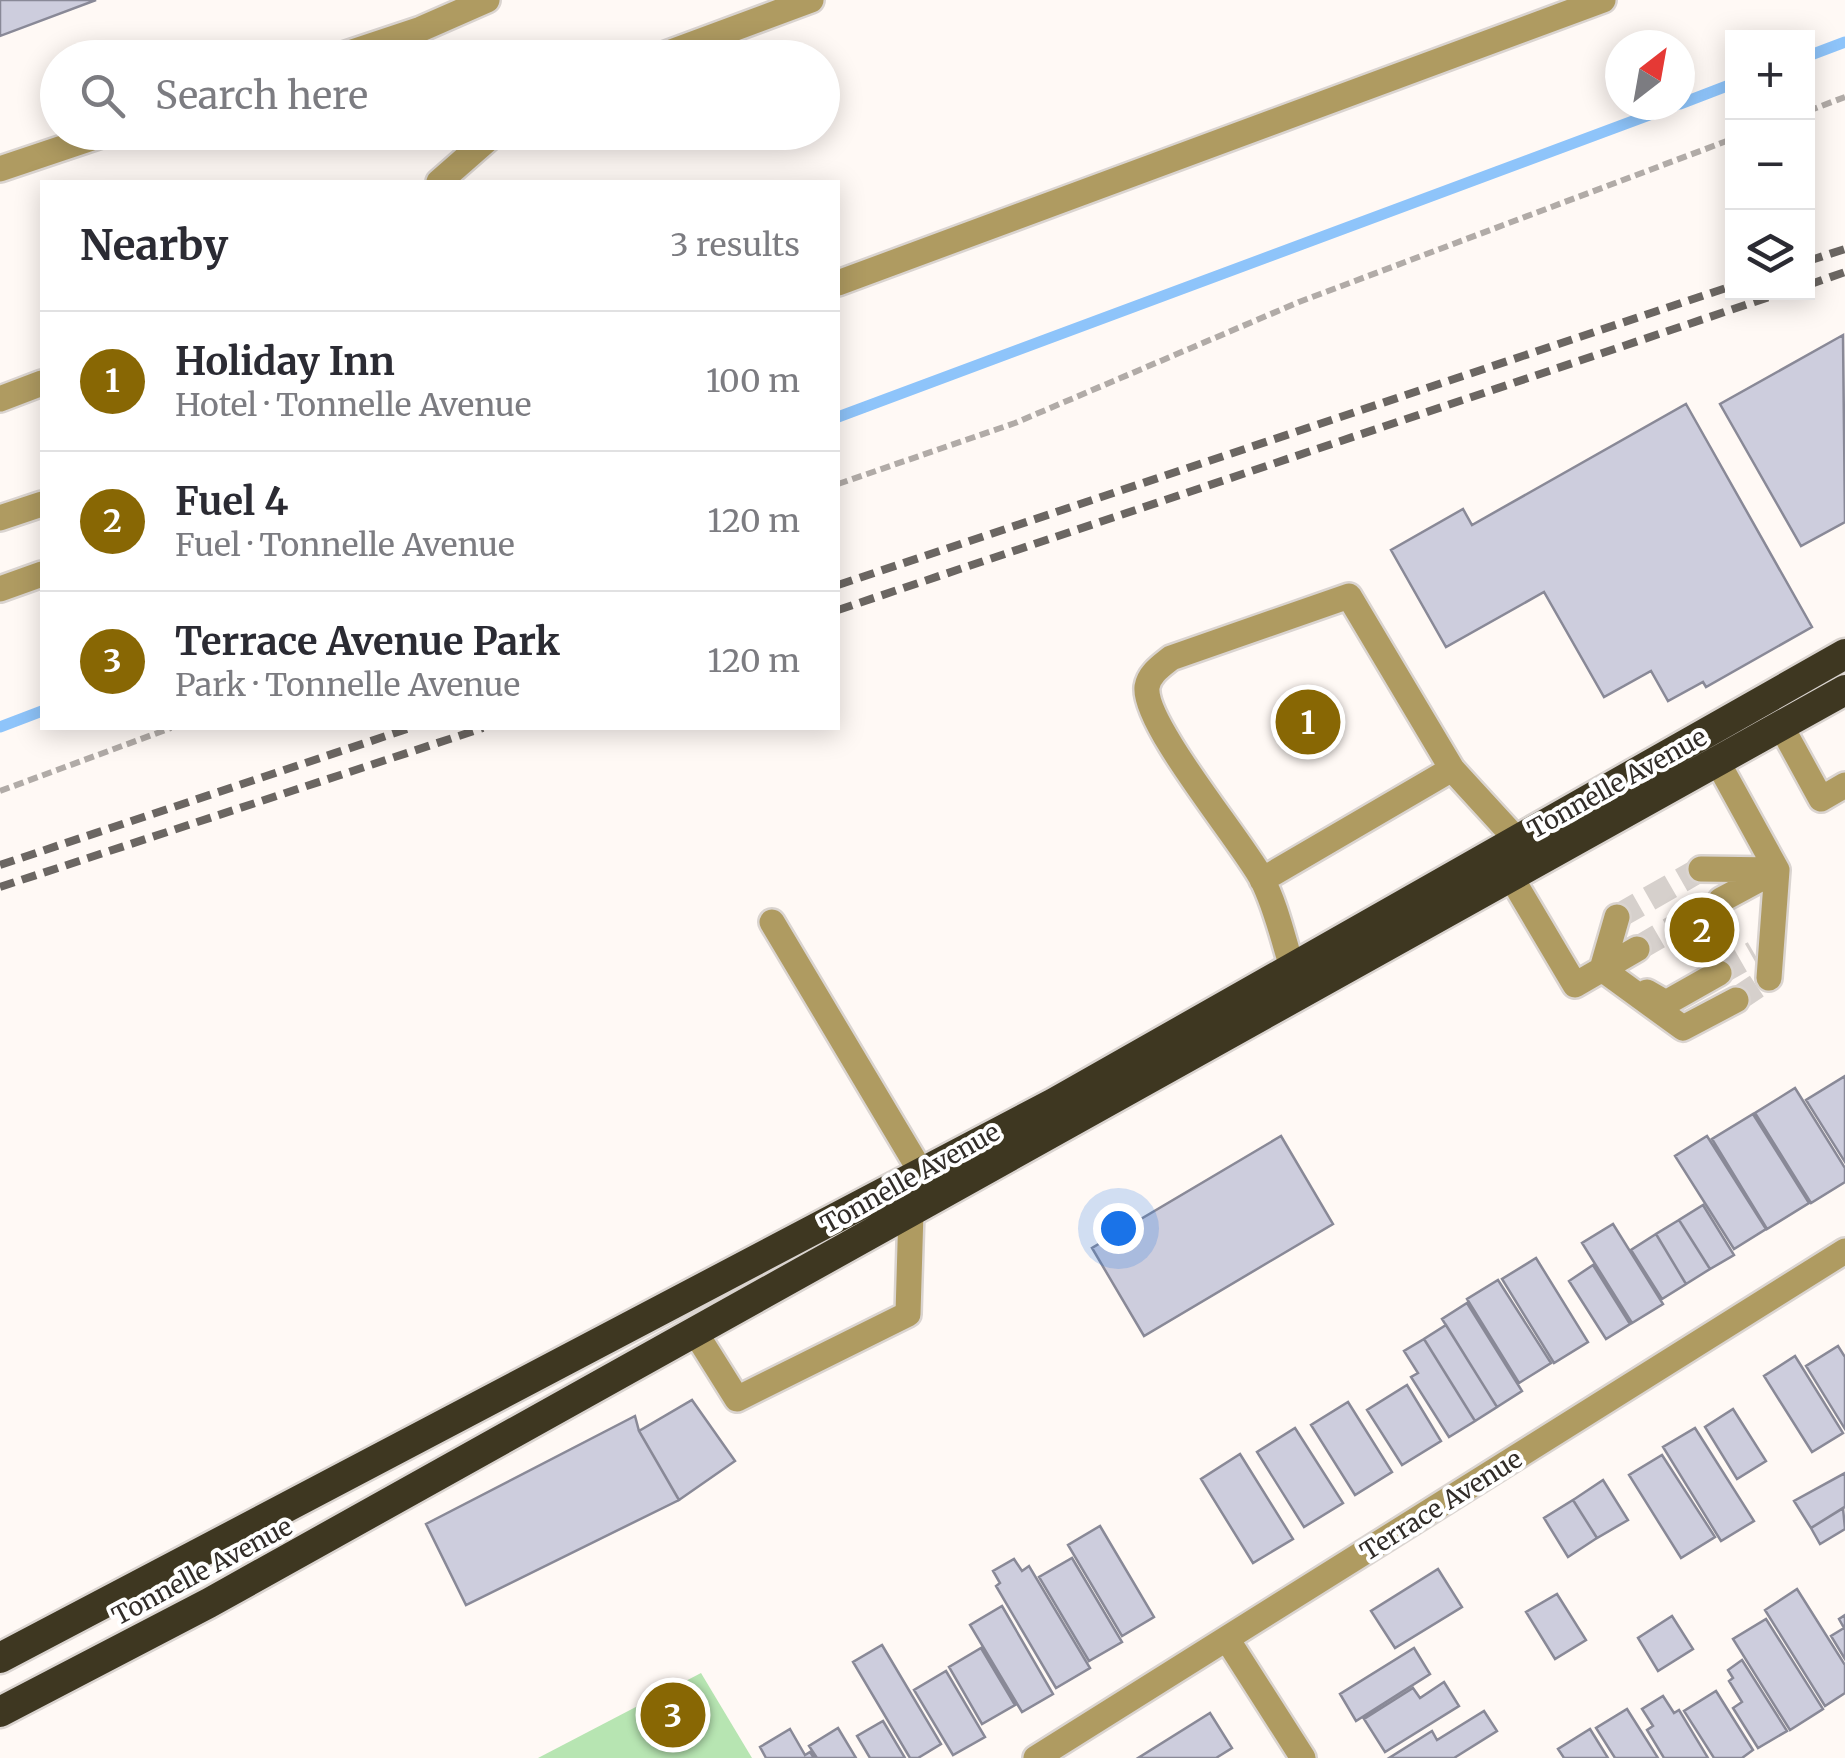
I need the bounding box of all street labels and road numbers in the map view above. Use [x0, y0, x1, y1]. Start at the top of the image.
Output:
street label: Tonnelle Avenue [1522, 721, 1712, 845]
street label: Tonnelle Avenue [815, 1116, 1005, 1240]
street label: Terrace Avenue [1354, 1443, 1528, 1567]
street label: Tonnelle Avenue [106, 1510, 298, 1632]

